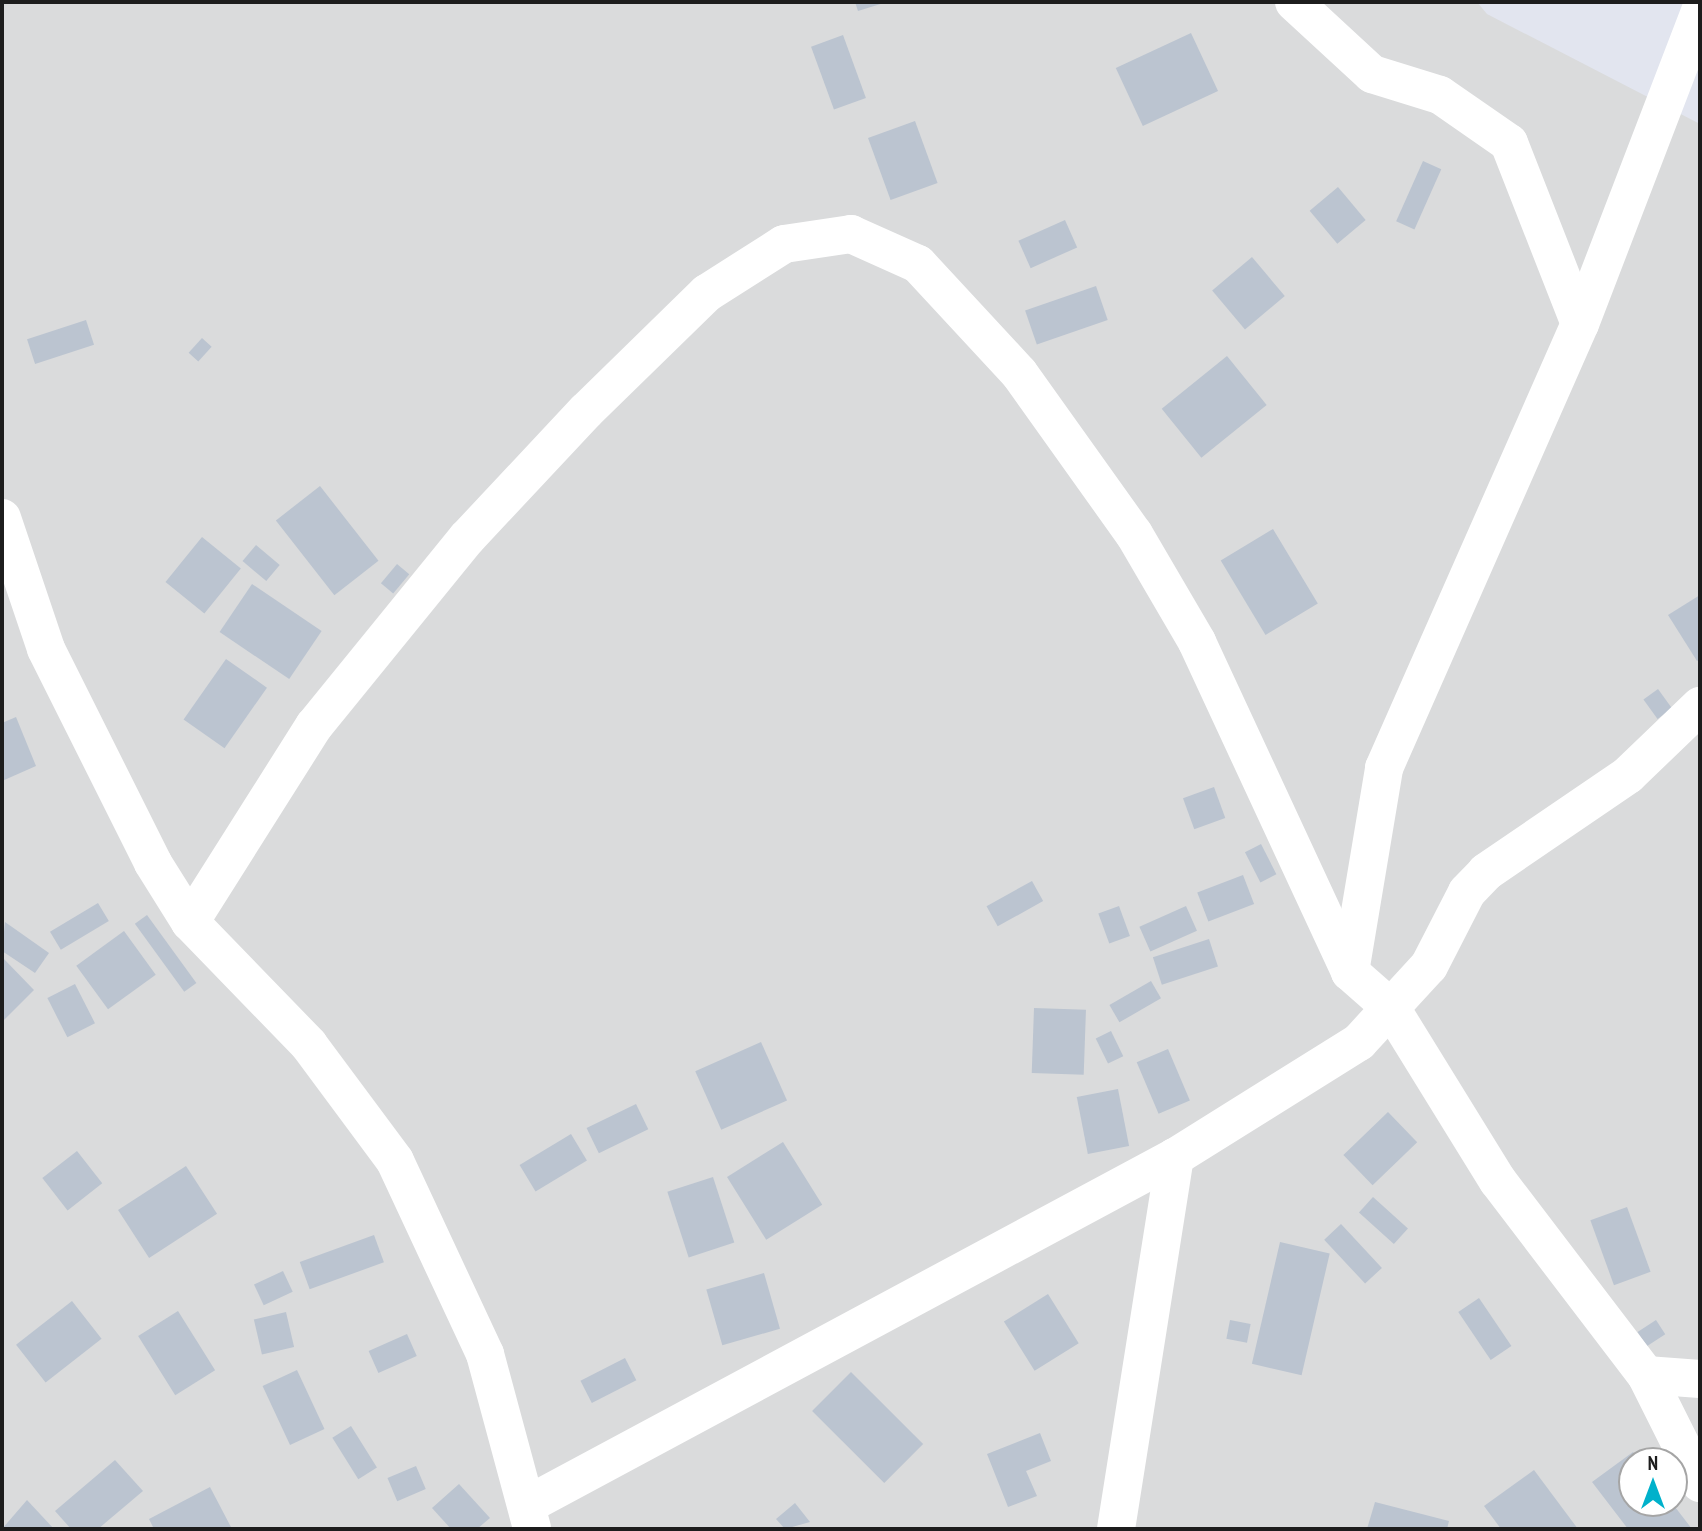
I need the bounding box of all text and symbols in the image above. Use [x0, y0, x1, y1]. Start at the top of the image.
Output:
north arrow [1618, 1447, 1688, 1517]
text: N [1648, 1451, 1658, 1475]

